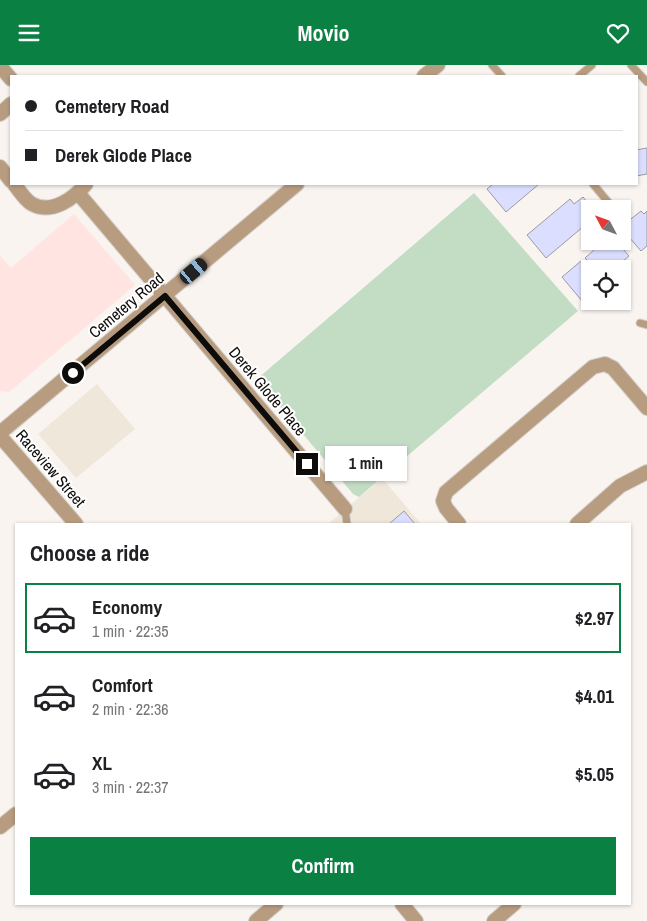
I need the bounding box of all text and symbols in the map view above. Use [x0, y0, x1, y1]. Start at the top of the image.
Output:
text: Movio [297, 18, 350, 48]
icon: menu [15, 19, 43, 47]
icon: heart [604, 19, 632, 47]
text: Cemetery Road [55, 93, 169, 119]
text: Derek Glode Place [55, 142, 192, 168]
north arrow [581, 200, 631, 250]
map controls [581, 200, 631, 310]
car [177, 256, 210, 286]
button: locate [581, 260, 631, 310]
street label: Cemetery Road [84, 267, 168, 343]
street label: Derek Glode Place [224, 342, 312, 440]
route start [62, 362, 84, 384]
street label: Raceview Street [11, 424, 91, 512]
callout: 1 min [324, 447, 407, 481]
text: 1 min [349, 452, 383, 474]
route end [296, 453, 318, 475]
text: Choose a ride [30, 538, 149, 568]
text: Economy [92, 594, 162, 620]
icon: car [32, 596, 77, 641]
text: $2.97 [575, 605, 614, 631]
text: 1 min · 22:35 [92, 620, 169, 642]
text: Comfort [92, 672, 153, 698]
icon: car [32, 674, 77, 719]
text: $4.01 [575, 683, 614, 709]
text: 2 min · 22:36 [92, 698, 169, 720]
text: XL [92, 750, 112, 776]
icon: car [32, 752, 77, 797]
text: $5.05 [575, 761, 614, 787]
text: 3 min · 22:37 [92, 776, 169, 798]
button: Confirm [30, 837, 616, 895]

